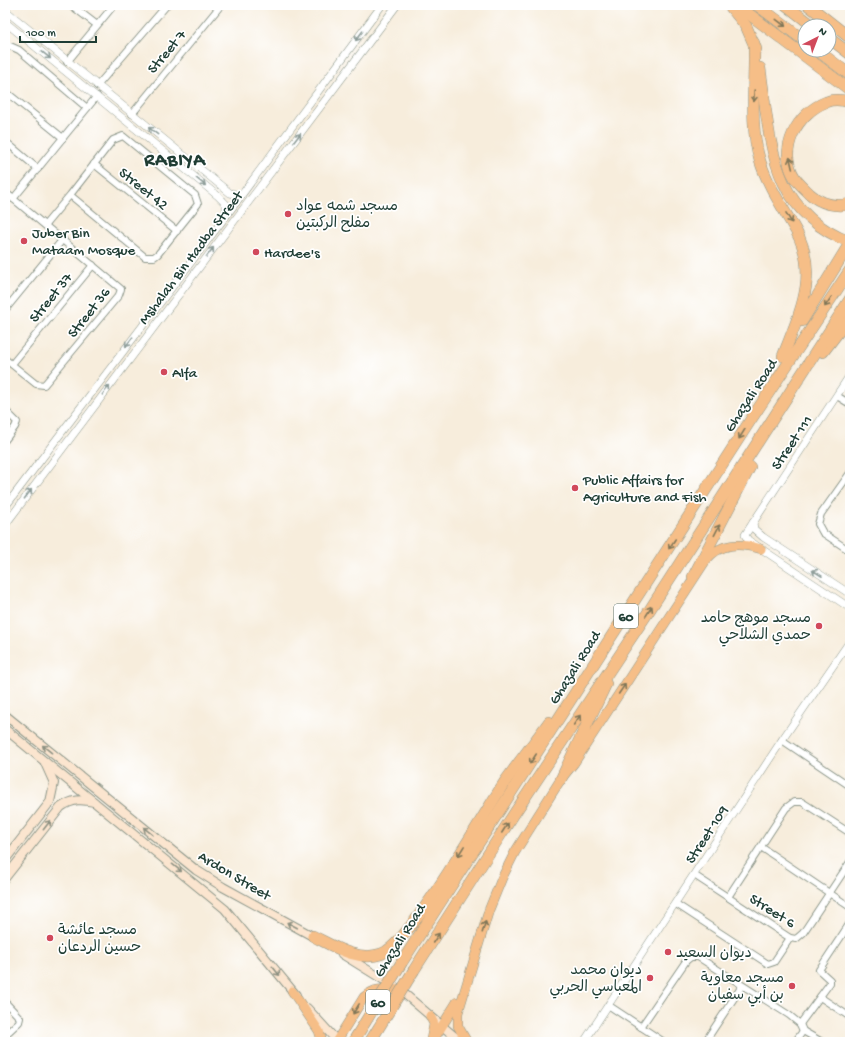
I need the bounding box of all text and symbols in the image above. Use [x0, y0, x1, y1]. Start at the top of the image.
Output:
scale bar [20, 18, 96, 44]
north arrow [797, 18, 837, 58]
one-way arrow [776, 19, 787, 27]
text: N [816, 25, 829, 39]
street label: Street 7 [144, 26, 192, 78]
text: 100 m [25, 27, 56, 41]
one-way arrow [355, 31, 363, 42]
one-way arrow [41, 51, 51, 60]
one-way arrow [751, 89, 758, 102]
one-way arrow [148, 127, 159, 136]
one-way arrow [293, 132, 301, 143]
district label: RABIYA [143, 150, 207, 173]
one-way arrow [786, 157, 794, 170]
street label: Street 42 [115, 164, 171, 215]
one-way arrow [196, 177, 206, 186]
street label: Mshalah Bin Hadba Street [135, 186, 249, 329]
place label: مسجد شمه عواد مفلح الركبتين [296, 198, 398, 233]
marker: مسجد شمه عواد مفلح الركبتين [283, 209, 293, 219]
one-way arrow [785, 212, 793, 224]
place label: Juber Bin Mataam Mosque [32, 225, 135, 260]
marker: Juber Bin Mataam Mosque [19, 236, 29, 246]
place label: Hardee's [264, 245, 320, 263]
one-way arrow [206, 247, 214, 258]
marker: Hardee's [251, 247, 261, 257]
street label: Street 37 [26, 269, 78, 327]
street label: Street 36 [64, 284, 115, 342]
one-way arrow [824, 296, 832, 307]
one-way arrow [125, 336, 134, 347]
street label: Ghazali Road [721, 355, 783, 436]
place label: Alfa [172, 365, 198, 383]
marker: Alfa [159, 367, 169, 377]
one-way arrow [102, 384, 111, 395]
street label: Street 111 [768, 412, 817, 474]
one-way arrow [737, 429, 746, 440]
place label: Public Affairs for Agriculture and Fish [582, 472, 706, 507]
marker: Public Affairs for Agriculture and Fish [570, 483, 580, 493]
one-way arrow [24, 488, 33, 499]
one-way arrow [714, 524, 721, 536]
one-way arrow [668, 539, 676, 550]
one-way arrow [812, 569, 823, 577]
road number: 60 [614, 604, 638, 628]
one-way arrow [645, 606, 653, 617]
place label: مسجد موهج حامد حمدي الشلاحي [701, 610, 811, 647]
marker: مسجد موهج حامد حمدي الشلاحي [814, 621, 824, 631]
street label: Ghazali Road [546, 627, 606, 708]
one-way arrow [618, 684, 626, 695]
one-way arrow [573, 714, 581, 725]
one-way arrow [42, 744, 53, 753]
one-way arrow [529, 753, 537, 764]
street label: Street 109 [682, 802, 733, 868]
one-way arrow [43, 820, 51, 831]
one-way arrow [502, 822, 510, 834]
one-way arrow [143, 826, 154, 835]
one-way arrow [456, 846, 465, 857]
street label: Ardon Street [194, 848, 275, 906]
one-way arrow [171, 863, 182, 872]
street label: Street 6 [745, 891, 799, 933]
street label: Ghazali Road [371, 900, 431, 981]
one-way arrow [286, 920, 298, 928]
one-way arrow [481, 921, 488, 934]
place label: مسجد عائشة حسين الردعان [58, 922, 141, 957]
marker: مسجد عائشة حسين الردعان [45, 933, 55, 943]
one-way arrow [432, 933, 440, 944]
place label: ديوان السعيد [676, 945, 752, 963]
marker: ديوان السعيد [663, 947, 673, 957]
place label: ديوان محمد المعباسي الحربي [550, 962, 642, 999]
one-way arrow [272, 966, 280, 977]
place label: مسجد معاوية بن أبي سفيان [701, 970, 784, 1007]
marker: ديوان محمد المعباسي الحربي [645, 973, 655, 983]
marker: مسجد معاوية بن أبي سفيان [787, 981, 797, 991]
road number: 60 [366, 990, 390, 1014]
one-way arrow [352, 1003, 360, 1015]

